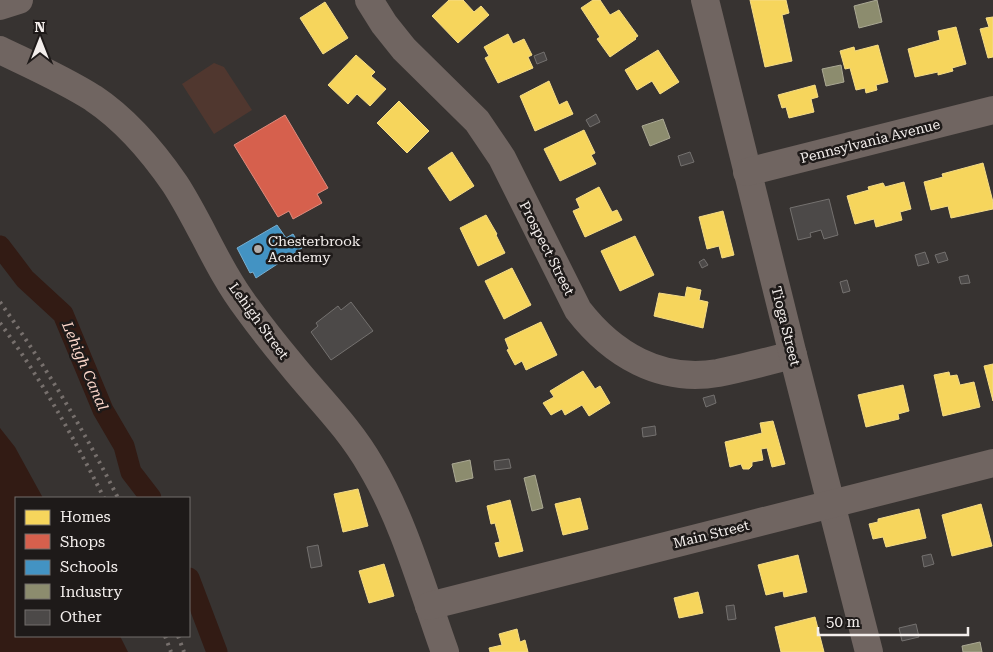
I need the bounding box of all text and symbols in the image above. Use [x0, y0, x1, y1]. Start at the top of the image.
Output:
north arrow [15, 15, 65, 65]
text: N [35, 19, 46, 35]
street label: Pennsylvania Avenue [798, 116, 942, 166]
street label: Prospect Street [516, 198, 578, 298]
place label: Chesterbrook Academy [268, 233, 361, 265]
marker: Chesterbrook Academy [252, 243, 264, 255]
street label: Lehigh Street [226, 280, 292, 362]
street label: Tioga Street [768, 285, 804, 367]
water label: Lehigh Canal [58, 318, 112, 414]
legend [15, 497, 190, 637]
text: Homes [60, 508, 111, 526]
street label: Main Street [671, 517, 751, 551]
text: Shops [60, 533, 105, 551]
text: Schools [60, 558, 118, 576]
text: Industry [60, 583, 122, 601]
scale bar [818, 604, 968, 636]
text: Other [60, 608, 102, 626]
text: 50 m [826, 613, 861, 631]

